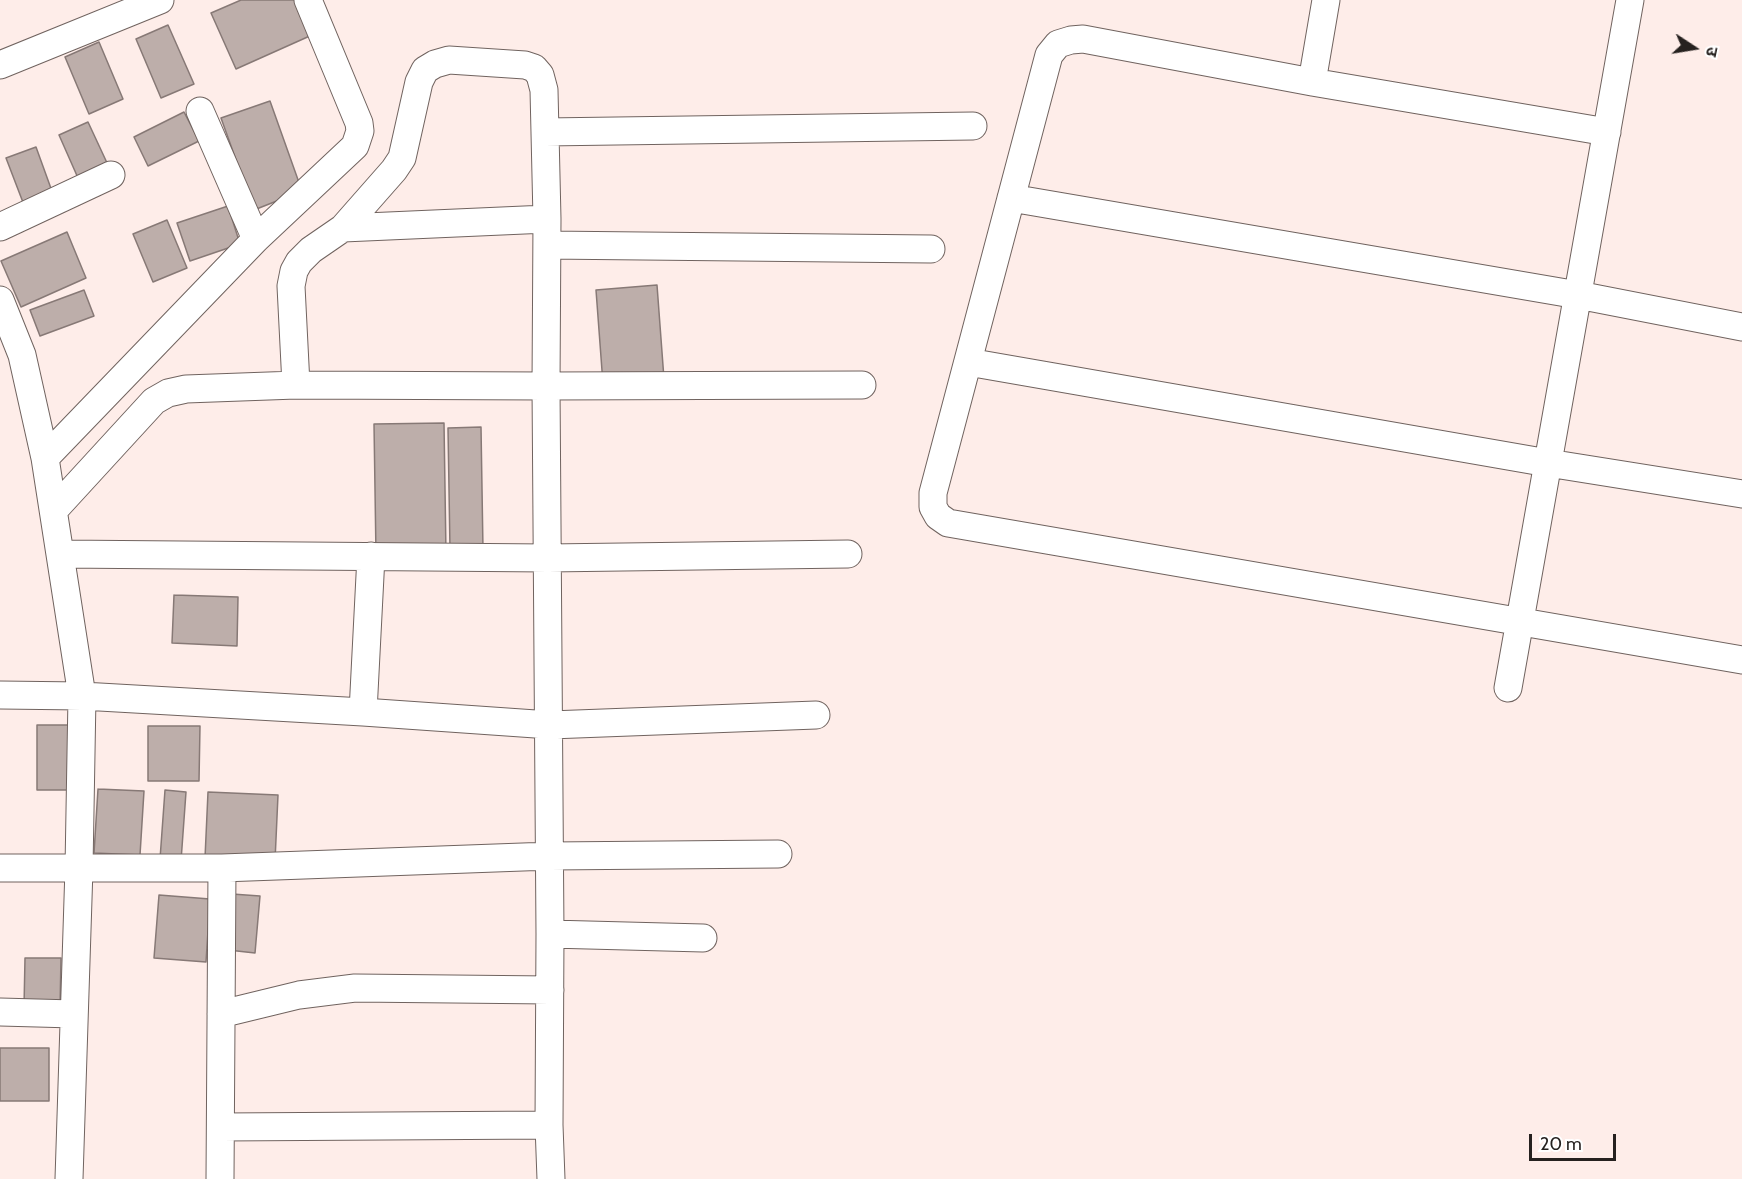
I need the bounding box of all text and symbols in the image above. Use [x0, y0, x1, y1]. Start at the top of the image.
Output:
north arrow [1664, 18, 1724, 78]
text: उ [1702, 45, 1722, 58]
scale bar [1532, 1122, 1619, 1160]
text: 20 m [1540, 1133, 1582, 1155]

